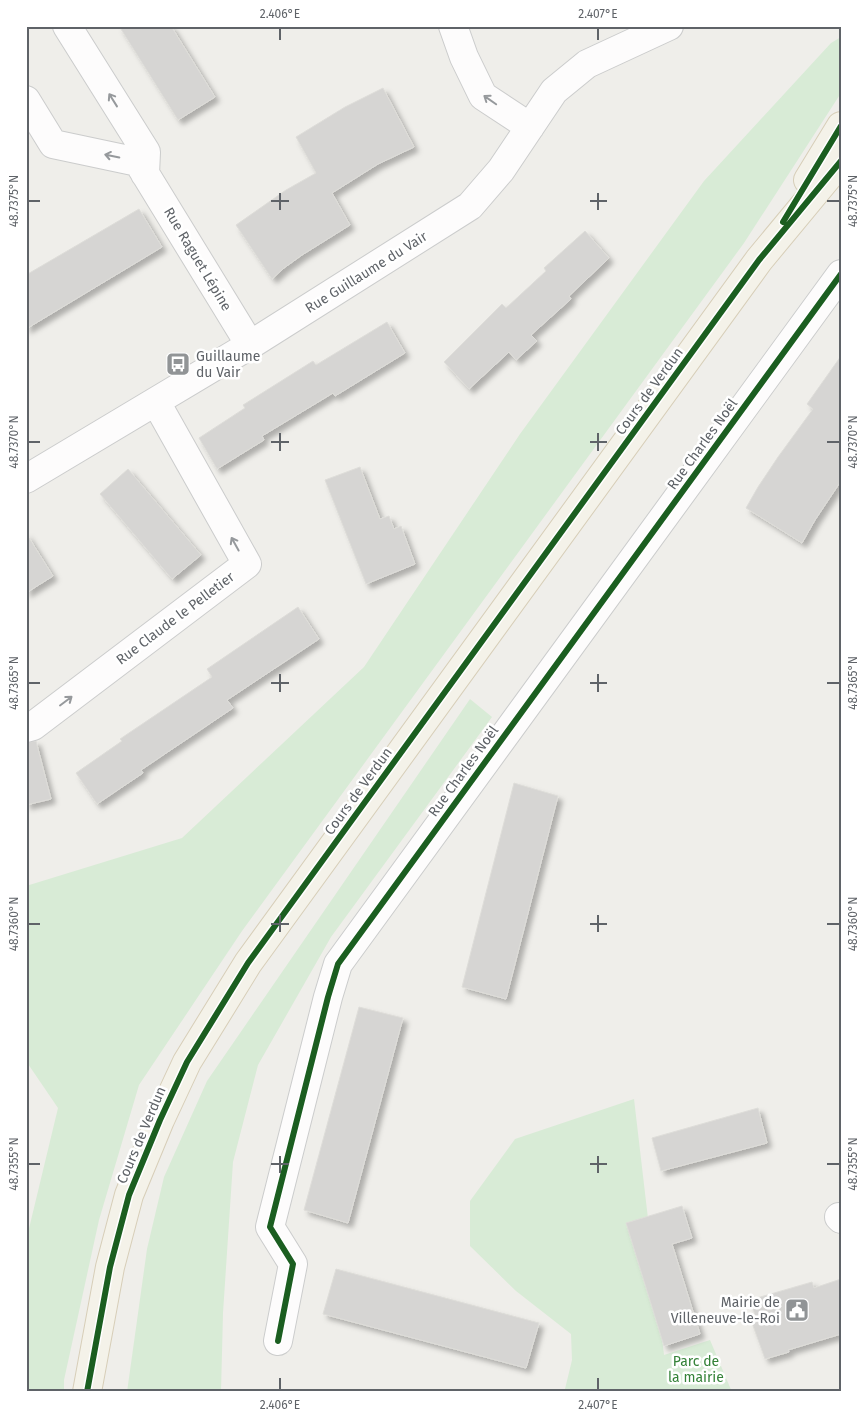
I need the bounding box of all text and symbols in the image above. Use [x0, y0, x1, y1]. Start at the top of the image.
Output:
text: 2.406°E [260, 7, 300, 21]
text: 2.407°E [578, 7, 618, 21]
one-way arrow [108, 93, 118, 107]
one-way arrow [483, 95, 497, 105]
one-way arrow [104, 151, 120, 161]
text: 48.7375°N [7, 175, 21, 227]
text: 48.7375°N [846, 175, 860, 227]
street label: Rue Raguet Lépine [160, 204, 235, 314]
street label: Rue Guillaume du Vair [302, 228, 431, 317]
street label: Cours de Verdun [612, 344, 687, 438]
place label: Guillaume du Vair [196, 348, 260, 381]
bus stop icon: Guillaume du Vair [165, 351, 191, 377]
street label: Rue Charles Noël [664, 396, 741, 493]
text: 48.7370°N [7, 415, 21, 469]
text: 48.7370°N [846, 415, 860, 469]
one-way arrow [230, 537, 240, 551]
street label: Rue Claude le Pelletier [113, 568, 238, 668]
text: 48.7365°N [7, 656, 21, 710]
text: 48.7365°N [846, 656, 860, 710]
one-way arrow [59, 696, 73, 706]
street label: Rue Charles Noël [425, 723, 502, 820]
street label: Cours de Verdun [321, 744, 396, 838]
text: 48.7360°N [7, 897, 21, 951]
text: 48.7360°N [846, 897, 860, 951]
street label: Cours de Verdun [113, 1084, 170, 1186]
text: 48.7355°N [7, 1137, 21, 1191]
text: 48.7355°N [846, 1137, 860, 1191]
place label: Mairie de Villeneuve-le-Roi [671, 1294, 780, 1327]
public building icon: Mairie de Villeneuve-le-Roi [784, 1297, 810, 1323]
park label: Parc de la mairie [668, 1353, 724, 1386]
text: 2.406°E [260, 1398, 300, 1412]
text: 2.407°E [578, 1398, 618, 1412]

